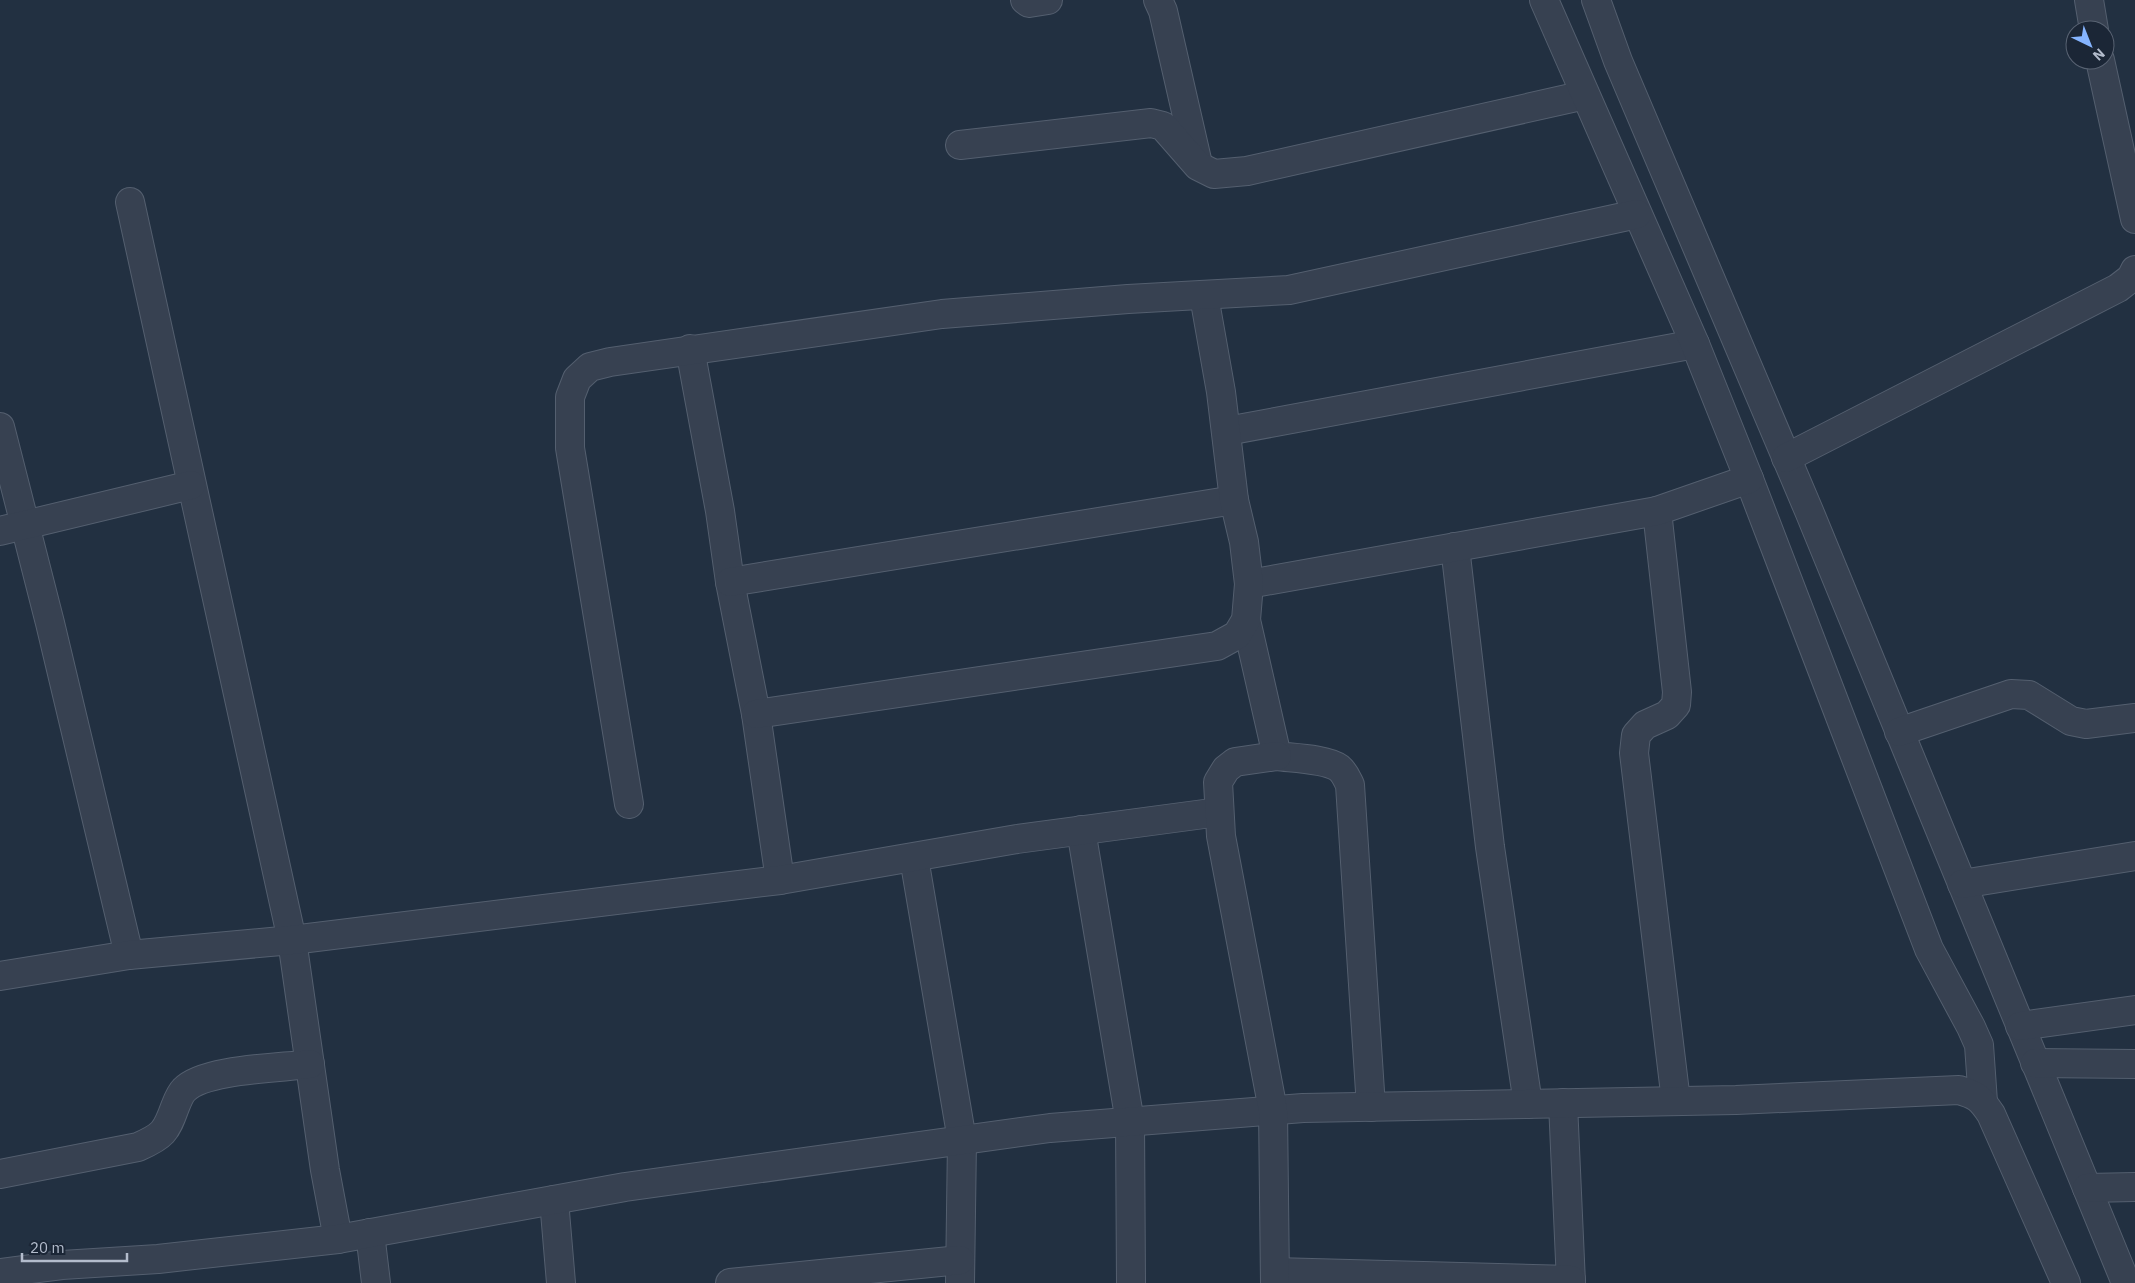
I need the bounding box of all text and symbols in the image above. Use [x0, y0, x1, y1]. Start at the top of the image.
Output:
north arrow [2065, 20, 2115, 70]
text: N [2089, 44, 2109, 65]
scale bar [22, 1230, 128, 1262]
text: 20 m [30, 1238, 65, 1257]

